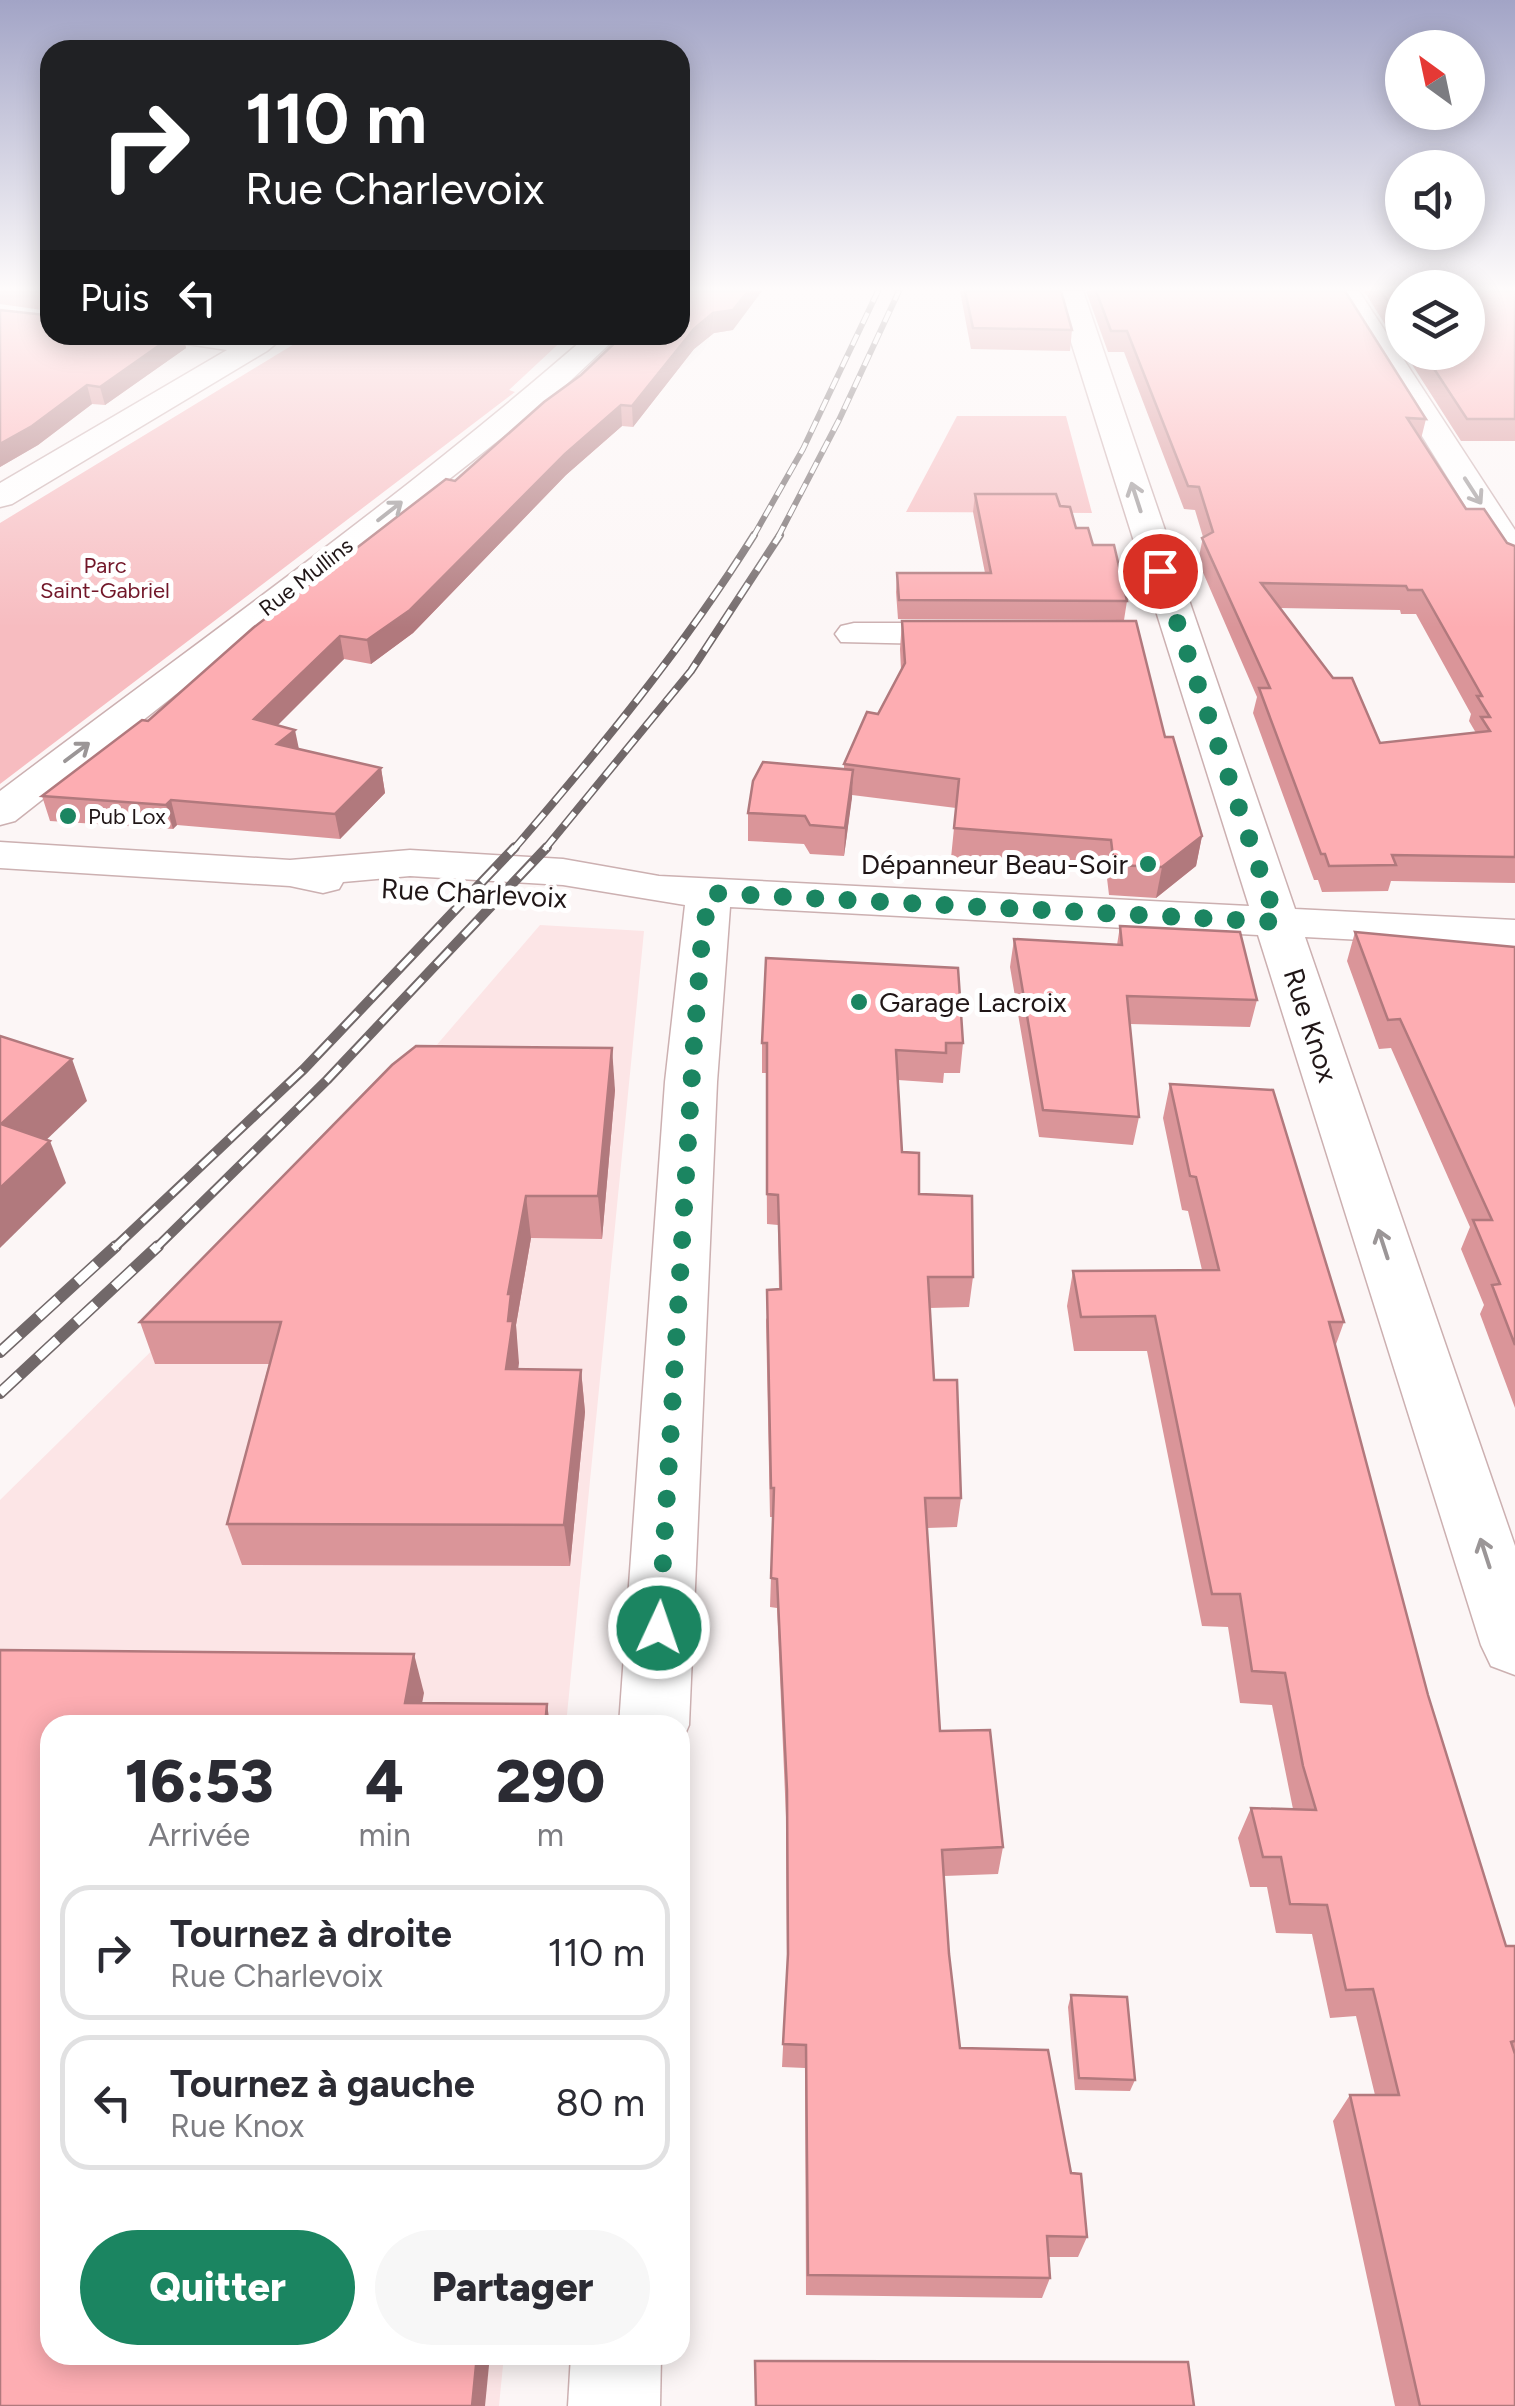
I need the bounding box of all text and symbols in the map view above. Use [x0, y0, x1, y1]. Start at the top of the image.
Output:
north arrow [1385, 30, 1485, 130]
map controls [1385, 30, 1485, 370]
text: 110 m [245, 76, 427, 161]
icon: right [80, 80, 210, 210]
button: sound [1385, 150, 1485, 250]
text: Rue Charlevoix [245, 161, 544, 215]
icon: left [170, 270, 225, 325]
button: layers [1385, 270, 1485, 370]
text: Puis [80, 275, 150, 321]
one-way arrow [1462, 476, 1483, 505]
one-way arrow [1126, 481, 1144, 513]
one-way arrow [376, 501, 403, 522]
pin [1118, 529, 1203, 614]
street label: Rue Mullins [254, 532, 358, 622]
icon: arrive [1133, 544, 1188, 599]
park label: Parc Saint-Gabriel [40, 552, 170, 604]
one-way arrow [63, 742, 90, 763]
place label: Pub Lox [88, 803, 166, 830]
marker: Pub Lox [57, 805, 79, 827]
place label: Dépanneur Beau-Soir [861, 847, 1129, 881]
marker: Dépanneur Beau-Soir [1137, 853, 1159, 875]
street label: Rue Charlevoix [380, 871, 569, 915]
street label: Rue Knox [1277, 964, 1346, 1087]
place label: Garage Lacroix [879, 985, 1067, 1019]
marker: Garage Lacroix [848, 991, 870, 1013]
one-way arrow [1372, 1229, 1390, 1261]
one-way arrow [1474, 1537, 1492, 1569]
position arrow [607, 1576, 711, 1680]
text: 16:53 [125, 1745, 274, 1817]
text: 4 [365, 1745, 404, 1817]
text: 290 [496, 1745, 605, 1817]
text: Arrivée [148, 1816, 250, 1854]
text: min [358, 1816, 411, 1854]
text: m [537, 1816, 564, 1854]
text: Tournez à droite [170, 1911, 452, 1957]
icon: right [85, 1925, 140, 1980]
text: 110 m [548, 1930, 645, 1976]
text: Rue Charlevoix [170, 1957, 383, 1995]
text: Tournez à gauche [170, 2061, 475, 2107]
icon: left [85, 2075, 140, 2130]
text: 80 m [556, 2080, 645, 2126]
text: Rue Knox [170, 2107, 304, 2145]
button: Quitter [80, 2230, 355, 2345]
button: Partager [375, 2230, 650, 2345]

